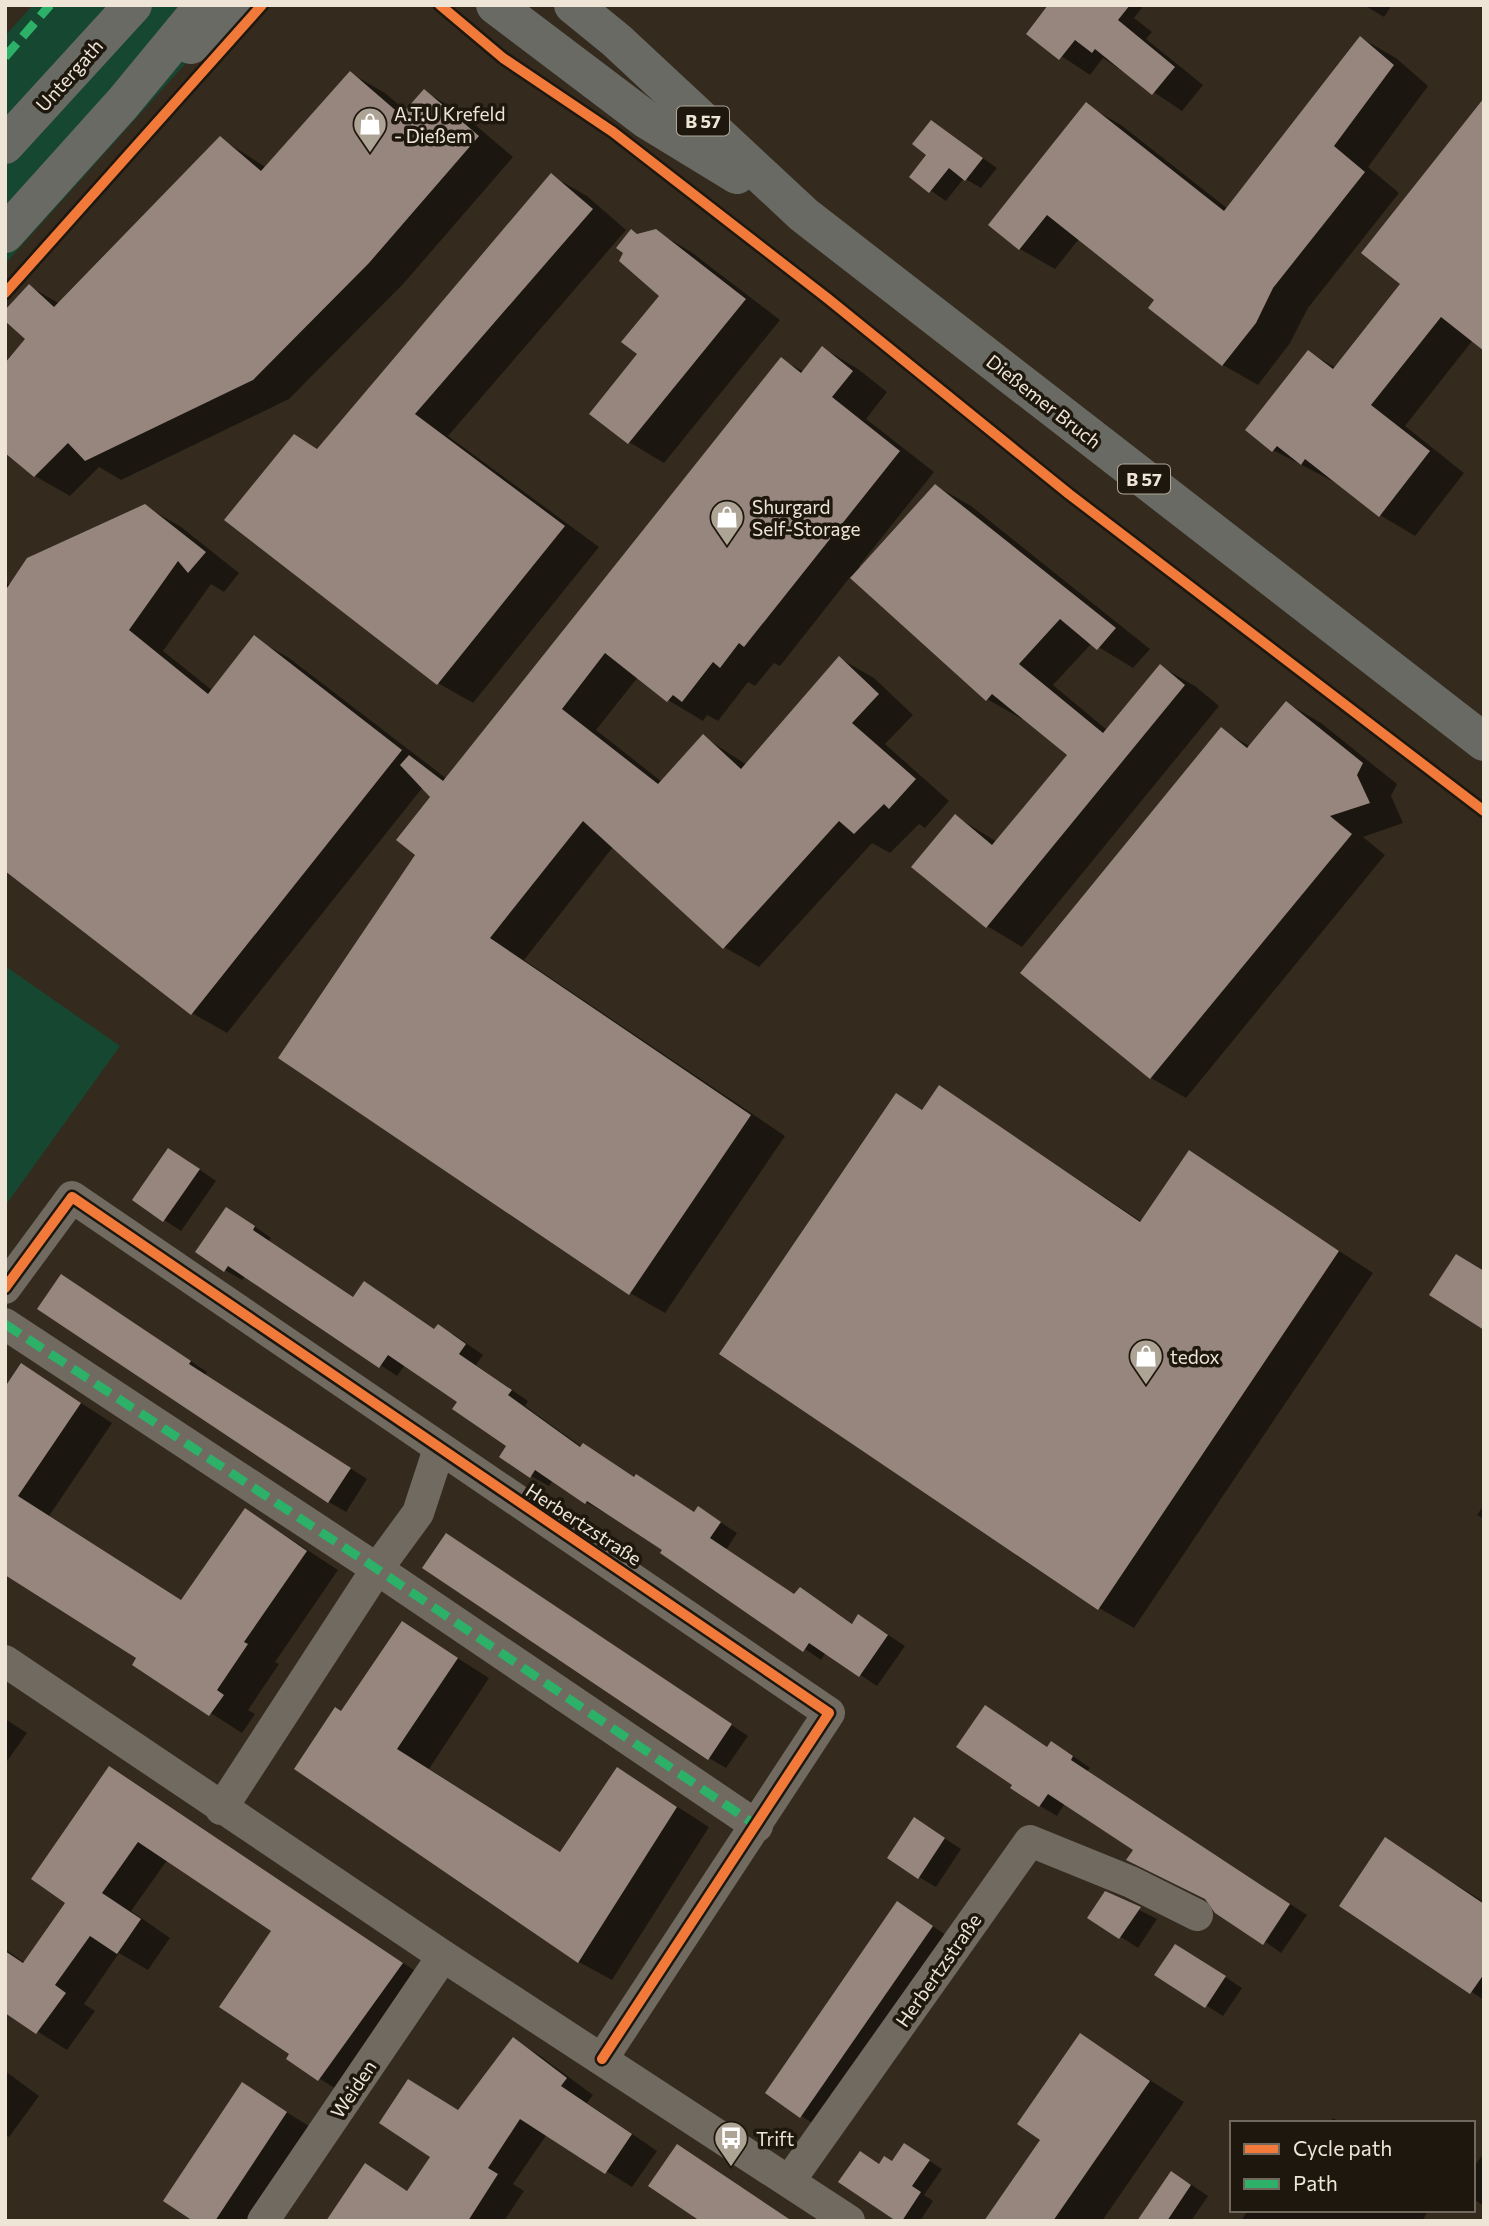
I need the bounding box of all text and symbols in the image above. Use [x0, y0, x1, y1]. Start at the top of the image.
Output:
street label: Untergath [31, 34, 107, 116]
place label: A.T.U Krefeld - Dießem [394, 102, 505, 147]
shop icon: A.T.U Krefeld - Dießem [351, 105, 389, 154]
road number: B 57 [677, 106, 729, 136]
street label: Dießemer Bruch [982, 349, 1106, 453]
road number: B 57 [1118, 464, 1170, 494]
place label: Shurgard Self-Storage [752, 495, 861, 540]
shop icon: Shurgard Self-Storage [708, 498, 746, 547]
shop icon: tedox [1127, 1337, 1165, 1386]
place label: tedox [1170, 1345, 1220, 1368]
street label: Herbertzstraße [522, 1478, 646, 1570]
street label: Herbertzstraße [890, 1909, 986, 2031]
street label: Weiden [325, 2056, 381, 2122]
bus stop icon: Trift [712, 2119, 750, 2168]
legend [1230, 2121, 1475, 2212]
place label: Trift [756, 2127, 795, 2150]
text: Cycle path [1293, 2135, 1392, 2160]
text: Path [1293, 2170, 1338, 2195]

